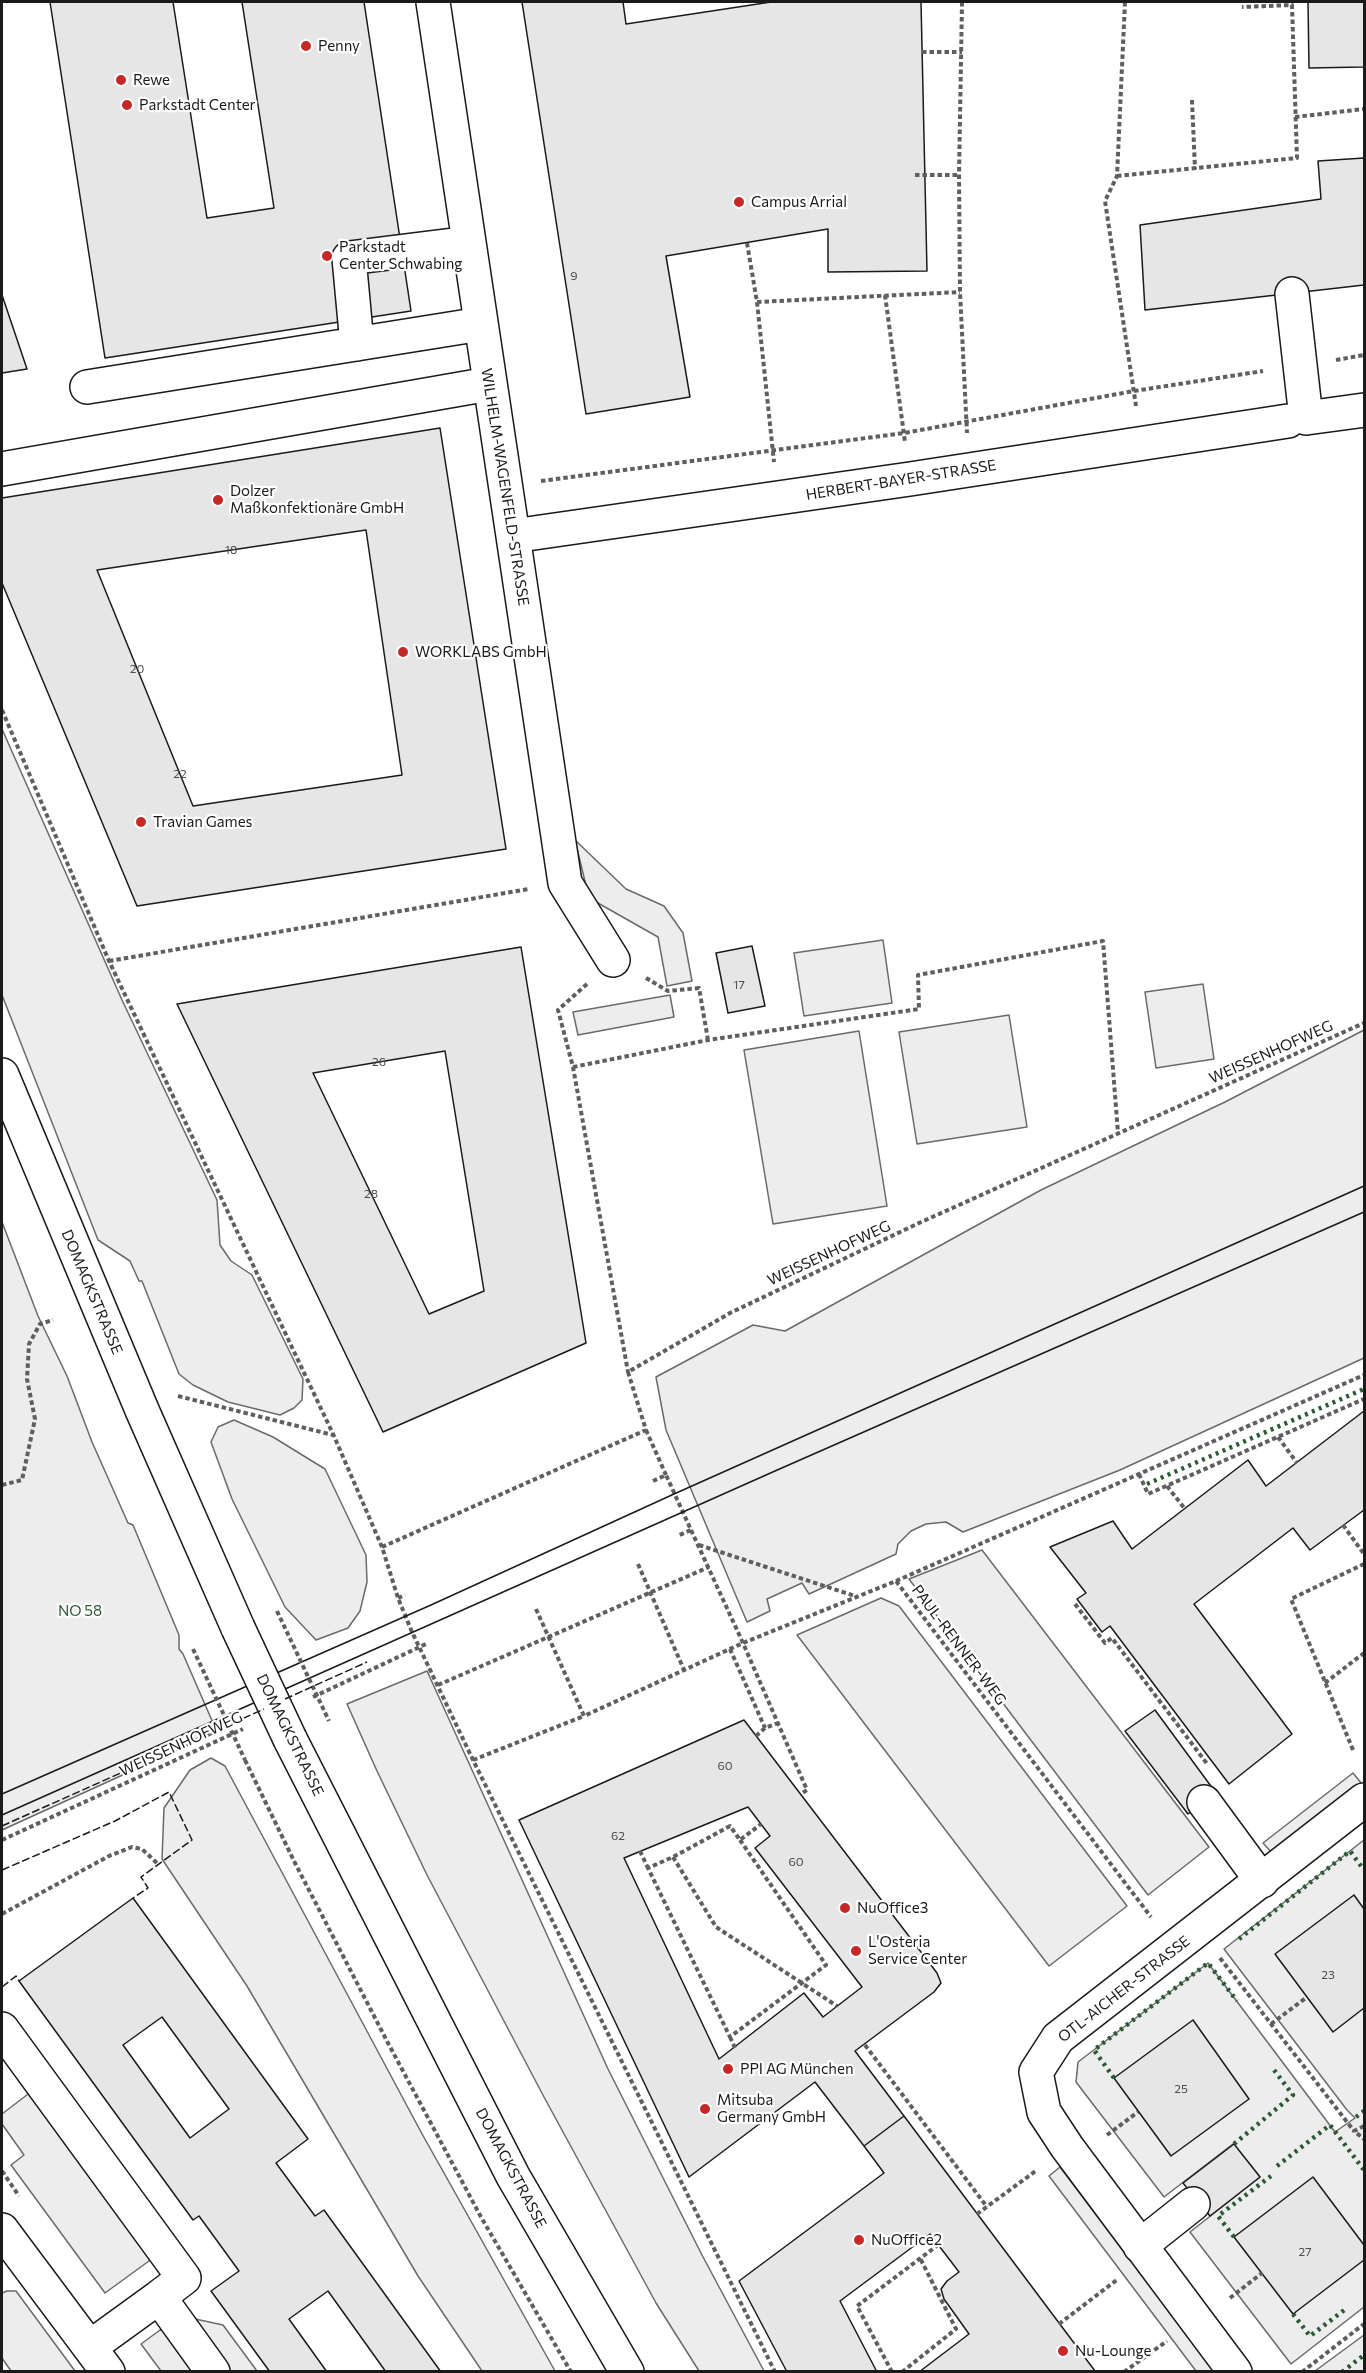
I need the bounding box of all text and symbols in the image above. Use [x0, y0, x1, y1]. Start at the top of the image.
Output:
place label: Penny [318, 37, 360, 55]
marker: Penny [299, 39, 313, 53]
place label: Rewe [133, 71, 170, 89]
marker: Rewe [114, 73, 128, 87]
place label: Parkstadt Center [139, 96, 256, 114]
marker: Parkstadt Center [120, 98, 134, 112]
place label: Campus Arrial [751, 193, 847, 211]
marker: Campus Arrial [732, 195, 746, 209]
place label: Parkstadt Center Schwabing [339, 238, 462, 273]
marker: Parkstadt Center Schwabing [320, 249, 334, 263]
house number: 9 [570, 269, 578, 283]
street label: WILHELM-WAGENFELD-STRASSE [477, 367, 533, 607]
street label: HERBERT-BAYER-STRASSE [805, 456, 997, 504]
place label: Dolzer Maßkonfektionäre GmbH [230, 482, 404, 517]
marker: Dolzer Maßkonfektionäre GmbH [211, 493, 225, 507]
house number: 18 [225, 543, 237, 557]
place label: WORKLABS GmbH [415, 643, 547, 661]
marker: WORKLABS GmbH [396, 645, 410, 659]
house number: 20 [130, 662, 144, 676]
house number: 22 [173, 767, 187, 781]
place label: Travian Games [153, 813, 252, 831]
marker: Travian Games [134, 815, 148, 829]
house number: 17 [733, 978, 745, 992]
street label: WEISSENHOFWEG [1206, 1017, 1336, 1087]
house number: 26 [372, 1055, 386, 1069]
house number: 28 [364, 1187, 378, 1201]
street label: WEISSENHOFWEG [765, 1217, 893, 1289]
street label: DOMAGKSTRASSE [58, 1227, 126, 1357]
street label: PAUL-RENNER-WEG [908, 1581, 1010, 1709]
park label: NO 58 [58, 1602, 102, 1620]
street label: DOMAGKSTRASSE [253, 1671, 327, 1799]
street label: WEISSENHOFWEG [117, 1708, 245, 1780]
house number: 60 [717, 1759, 733, 1773]
house number: 62 [611, 1829, 625, 1843]
house number: 60 [788, 1855, 804, 1869]
place label: NuOffice3 [857, 1899, 928, 1917]
marker: NuOffice3 [838, 1901, 852, 1915]
street label: OTL-AICHER-STRASSE [1054, 1932, 1194, 2046]
place label: L'Osteria Service Center [868, 1933, 967, 1968]
marker: L'Osteria Service Center [849, 1944, 863, 1958]
house number: 23 [1321, 1968, 1335, 1982]
place label: PPI AG München [740, 2060, 853, 2078]
marker: PPI AG München [721, 2062, 735, 2076]
house number: 25 [1174, 2082, 1188, 2096]
place label: Mitsuba Germany GmbH [717, 2091, 826, 2126]
marker: Mitsuba Germany GmbH [698, 2102, 712, 2116]
street label: DOMAGKSTRASSE [472, 2105, 550, 2231]
place label: NuOffice2 [871, 2231, 942, 2249]
marker: NuOffice2 [852, 2233, 866, 2247]
house number: 27 [1299, 2245, 1311, 2259]
place label: Nu-Lounge [1075, 2342, 1151, 2360]
marker: Nu-Lounge [1056, 2344, 1070, 2358]

